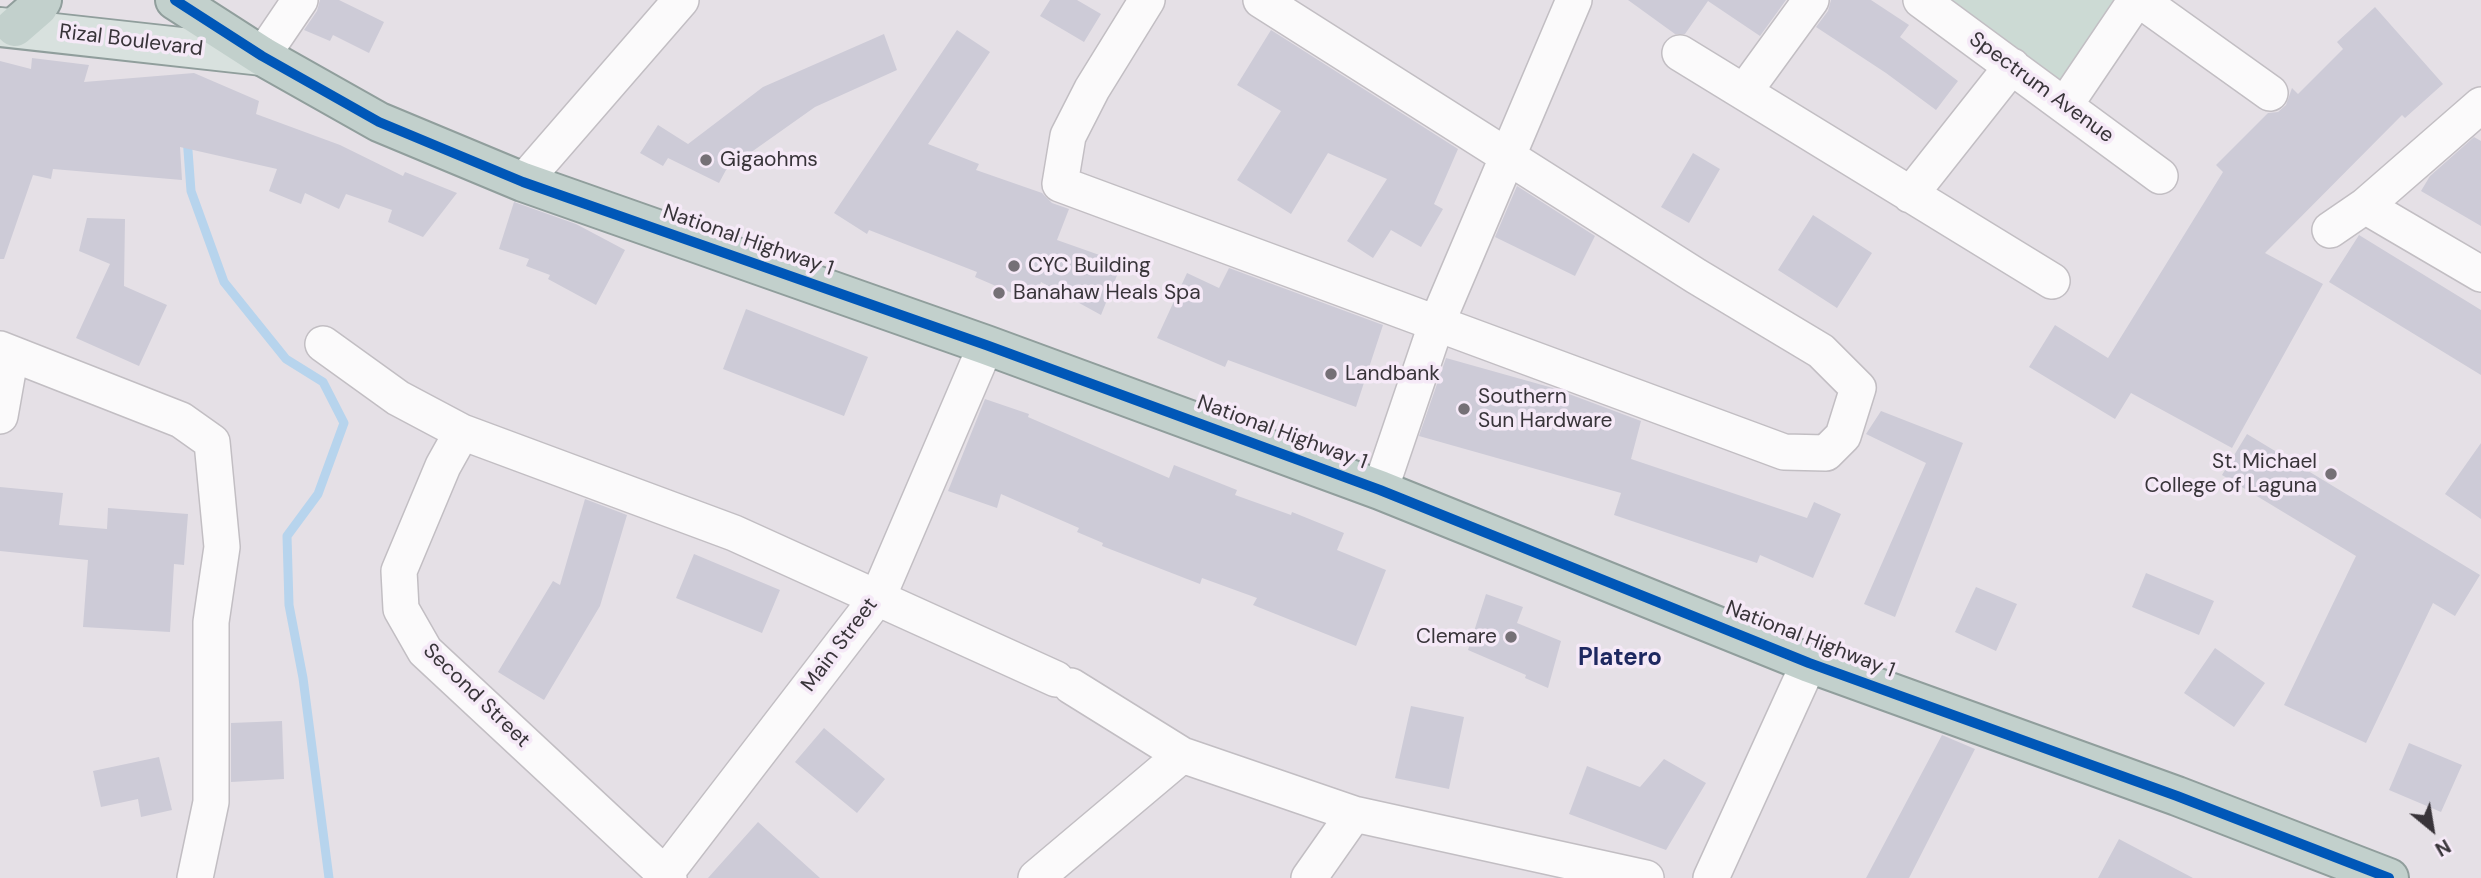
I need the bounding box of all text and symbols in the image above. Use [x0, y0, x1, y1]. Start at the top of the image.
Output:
street label: Rizal Boulevard [58, 20, 204, 62]
street label: Spectrum Avenue [1964, 27, 2118, 149]
place label: Gigaohms [720, 147, 818, 173]
marker: Gigaohms [698, 152, 714, 168]
street label: National Highway 1 [659, 200, 837, 282]
place label: CYC Building [1028, 253, 1151, 279]
marker: CYC Building [1006, 258, 1022, 274]
place label: Banahaw Heals Spa [1013, 280, 1201, 306]
marker: Banahaw Heals Spa [991, 285, 1007, 301]
place label: Landbank [1345, 361, 1440, 387]
marker: Landbank [1323, 366, 1339, 382]
place label: Southern Sun Hardware [1478, 384, 1612, 434]
street label: National Highway 1 [1194, 391, 1370, 475]
marker: Southern Sun Hardware [1456, 401, 1472, 417]
place label: St. Michael College of Laguna [2145, 449, 2317, 499]
marker: St. Michael College of Laguna [2323, 466, 2339, 482]
street label: Main Street [796, 593, 884, 697]
street label: National Highway 1 [1722, 596, 1898, 684]
place label: Clemare [1416, 624, 1497, 650]
marker: Clemare [1503, 629, 1519, 645]
street label: Second Street [417, 639, 535, 753]
district label: Platero [1578, 645, 1662, 673]
north arrow [2397, 794, 2467, 864]
text: N [2431, 833, 2455, 862]

